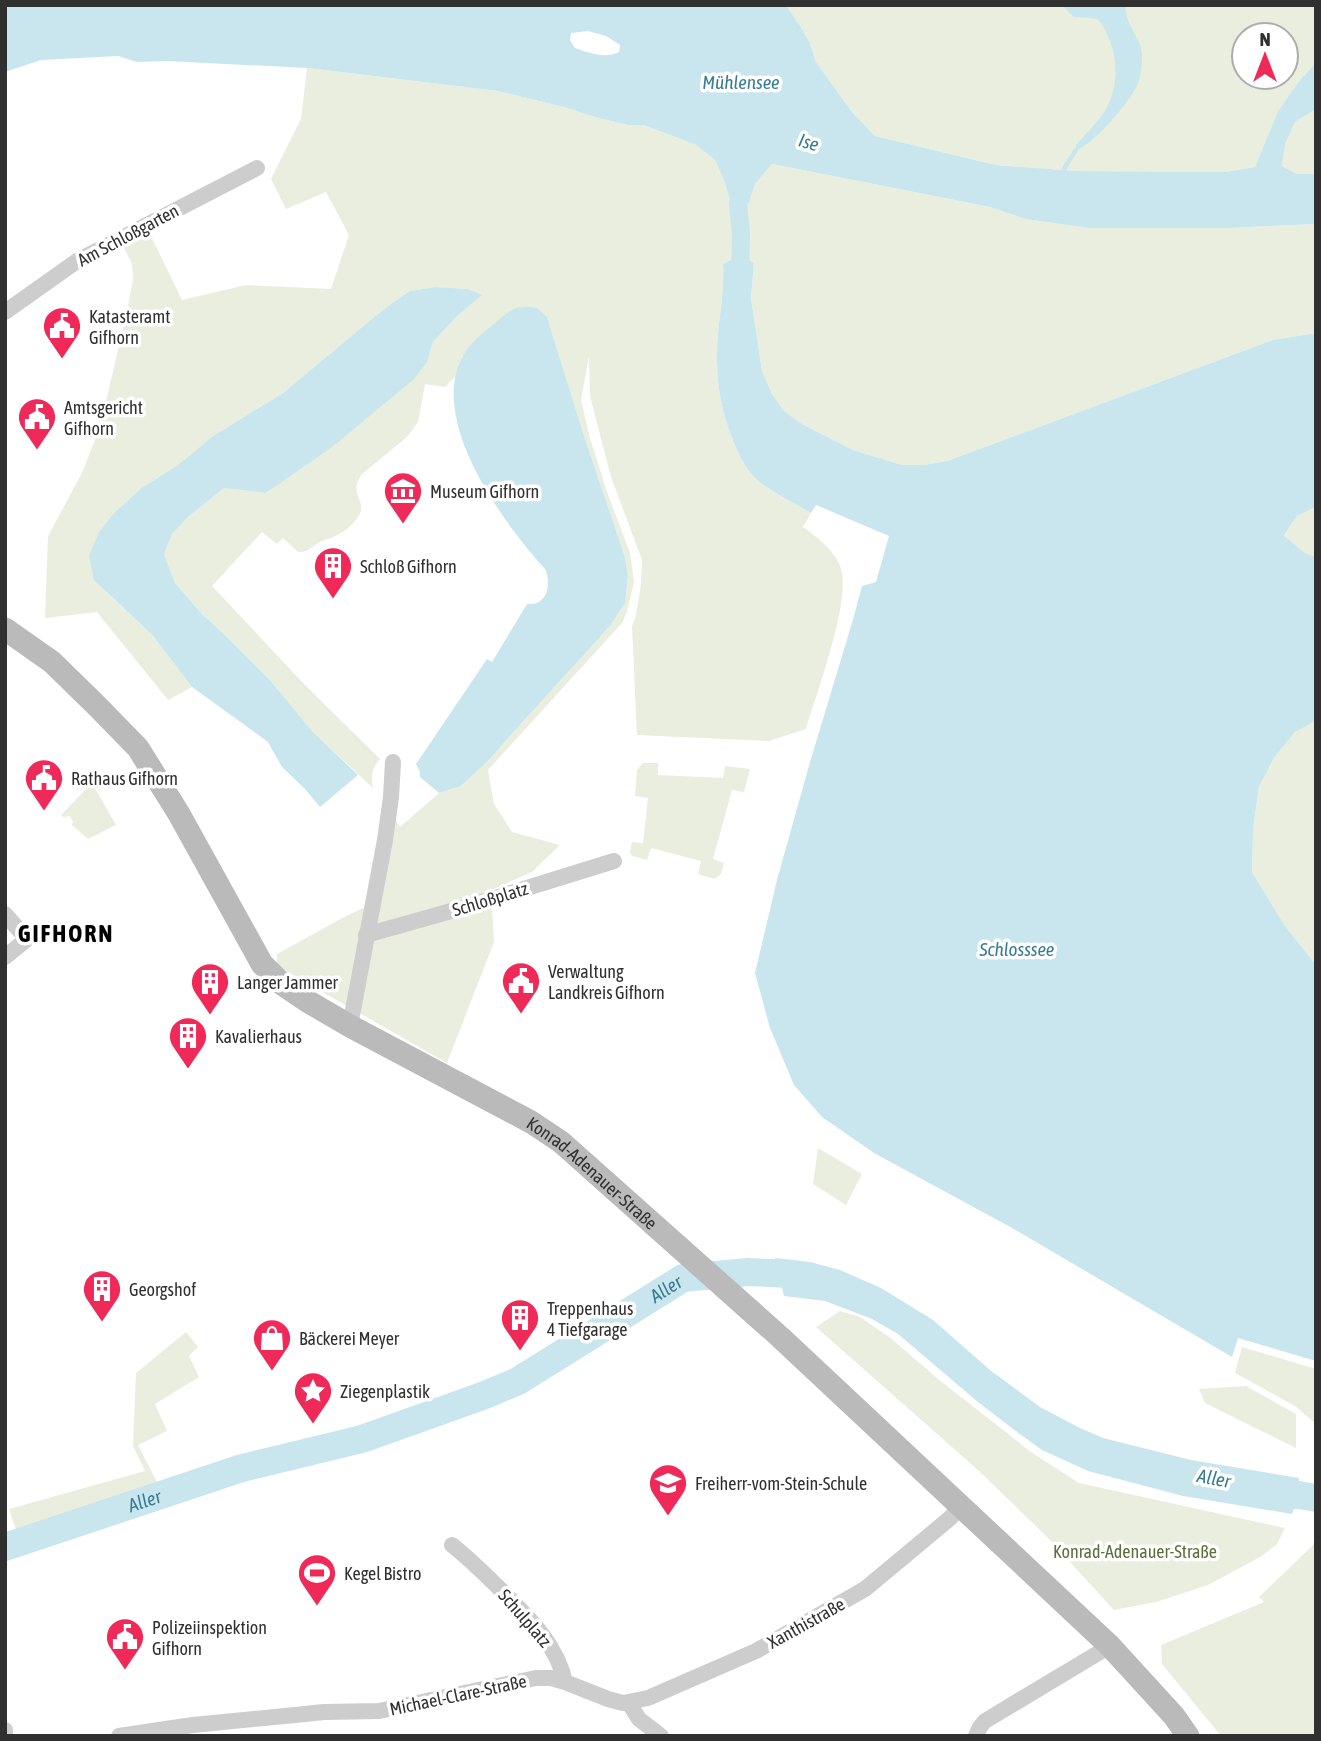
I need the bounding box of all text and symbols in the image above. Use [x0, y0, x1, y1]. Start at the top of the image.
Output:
north arrow [1230, 21, 1300, 91]
text: N [1259, 28, 1271, 50]
water label: Mühlensee [702, 71, 780, 93]
water label: Ise [796, 129, 822, 155]
street label: Am Schloßgarten [74, 200, 182, 270]
public building icon: Katasteramt Gifhorn [41, 305, 83, 360]
place label: Katasteramt Gifhorn [89, 306, 170, 348]
public building icon: Amtsgericht Gifhorn [16, 396, 58, 451]
place label: Amtsgericht Gifhorn [64, 397, 143, 439]
museum icon: Museum Gifhorn [382, 470, 424, 525]
place label: Museum Gifhorn [430, 481, 539, 502]
building icon: Schloß Gifhorn [312, 545, 354, 600]
place label: Schloß Gifhorn [360, 556, 457, 577]
public building icon: Rathaus Gifhorn [23, 757, 65, 812]
place label: Rathaus Gifhorn [71, 768, 178, 789]
street label: Schloßplatz [450, 877, 531, 920]
district label: GIFHORN [18, 920, 114, 947]
water label: Schlosssee [979, 938, 1054, 960]
public building icon: Verwaltung Landkreis Gifhorn [500, 960, 542, 1015]
building icon: Langer Jammer [189, 961, 231, 1016]
place label: Verwaltung Landkreis Gifhorn [548, 961, 665, 1003]
place label: Langer Jammer [237, 972, 339, 993]
building icon: Kavalierhaus [167, 1015, 209, 1070]
place label: Kavalierhaus [215, 1026, 302, 1047]
street label: Konrad-Adenauer-Straße [523, 1112, 662, 1233]
building icon: Georgshof [81, 1268, 123, 1323]
water label: Aller [645, 1270, 687, 1307]
place label: Georgshof [129, 1279, 196, 1300]
building icon: Treppenhaus 4 Tiefgarage [499, 1297, 541, 1352]
place label: Treppenhaus 4 Tiefgarage [547, 1298, 633, 1340]
shop icon: Bäckerei Meyer [251, 1317, 293, 1372]
place label: Bäckerei Meyer [299, 1328, 400, 1349]
place icon: Ziegenplastik [292, 1370, 334, 1425]
place label: Ziegenplastik [340, 1381, 430, 1402]
school or university icon: Freiherr-vom-Stein-Schule [647, 1462, 689, 1517]
water label: Aller [1195, 1464, 1234, 1492]
place label: Freiherr-vom-Stein-Schule [695, 1473, 867, 1494]
water label: Aller [124, 1484, 165, 1517]
park label: Konrad-Adenauer-Straße [1053, 1541, 1217, 1562]
sports icon: Kegel Bistro [296, 1552, 338, 1607]
place label: Kegel Bistro [344, 1563, 421, 1584]
street label: Schulplatz [494, 1585, 556, 1652]
street label: Xanthistraße [764, 1593, 848, 1653]
public building icon: Polizeiinspektion Gifhorn [104, 1616, 146, 1671]
place label: Polizeiinspektion Gifhorn [152, 1617, 267, 1659]
street label: Michael-Clare-Straße [388, 1670, 528, 1720]

